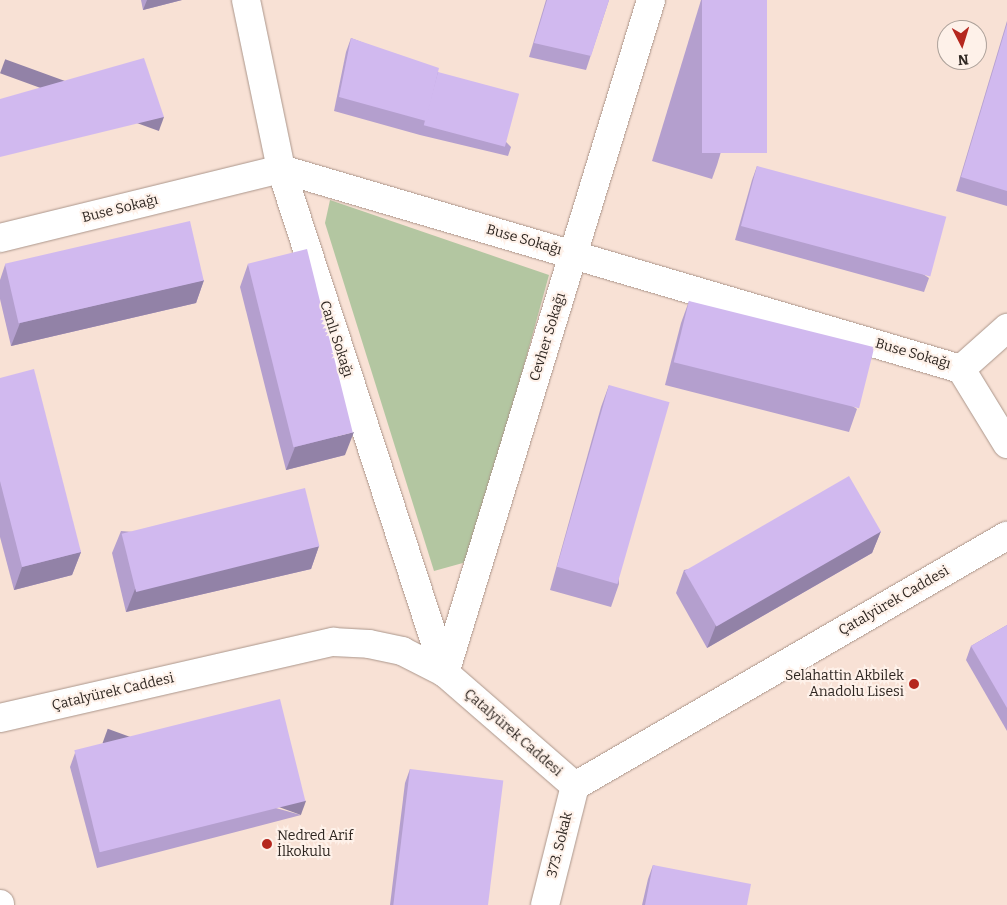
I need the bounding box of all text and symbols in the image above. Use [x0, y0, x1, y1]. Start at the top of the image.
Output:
north arrow [937, 20, 987, 70]
text: N [957, 51, 969, 68]
street label: Buse Sokağı [80, 191, 160, 227]
street label: Buse Sokağı [484, 221, 564, 259]
street label: Cevher Sokağı [527, 291, 569, 383]
street label: Canlı Sokağı [316, 299, 356, 379]
street label: Buse Sokağı [873, 335, 953, 373]
street label: Çatalyürek Caddesi [836, 563, 952, 639]
place label: Selahattin Akbilek Anadolu Lisesi [785, 668, 904, 700]
street label: Çatalyürek Caddesi [50, 670, 176, 714]
marker: Selahattin Akbilek Anadolu Lisesi [908, 678, 920, 690]
street label: Çatalyürek Caddesi [460, 686, 566, 780]
street label: 373. Sokak [544, 810, 576, 880]
place label: Nedred Arif İlkokulu [277, 828, 353, 860]
marker: Nedred Arif İlkokulu [261, 838, 273, 850]

